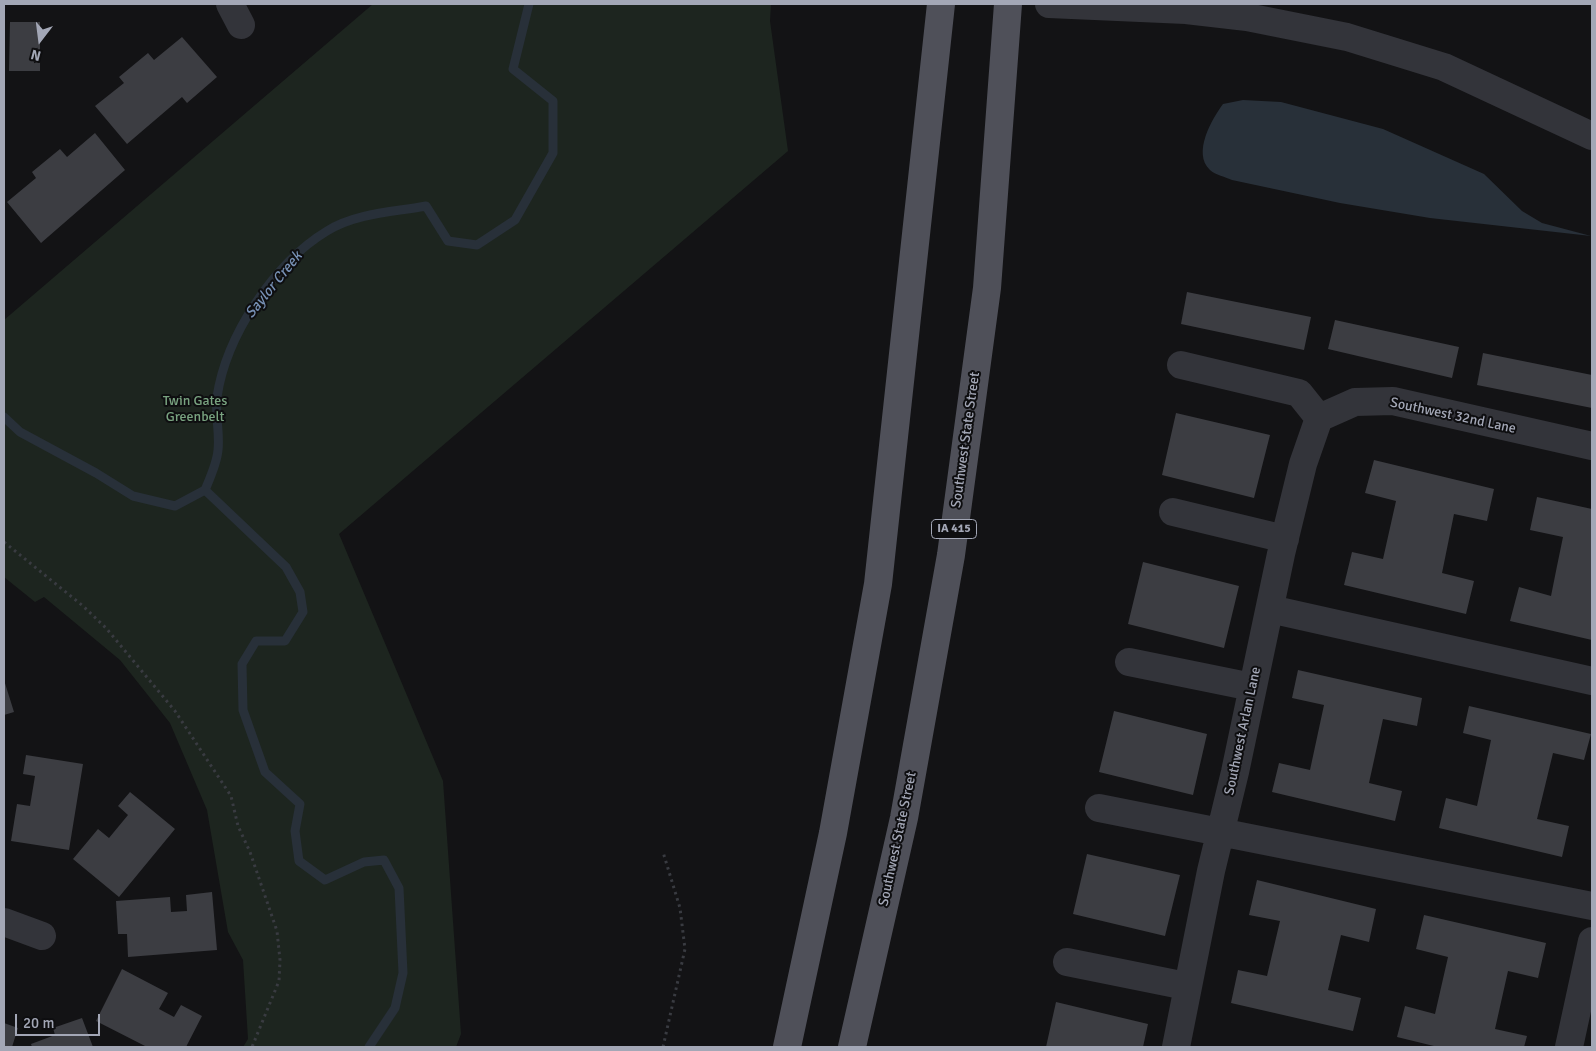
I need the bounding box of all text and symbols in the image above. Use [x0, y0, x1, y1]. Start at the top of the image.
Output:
north arrow [15, 15, 65, 65]
text: N [29, 45, 43, 64]
water label: Saylor Creek [242, 248, 306, 322]
street label: Southwest State Street [948, 371, 984, 509]
park label: Twin Gates Greenbelt [163, 393, 227, 426]
street label: Southwest 32nd Lane [1389, 394, 1517, 438]
road number: IA 415 [932, 520, 976, 538]
street label: Southwest Arlan Lane [1221, 665, 1265, 797]
street label: Southwest State Street [876, 770, 920, 908]
scale bar [18, 1004, 102, 1036]
text: 20 m [23, 1014, 54, 1032]

